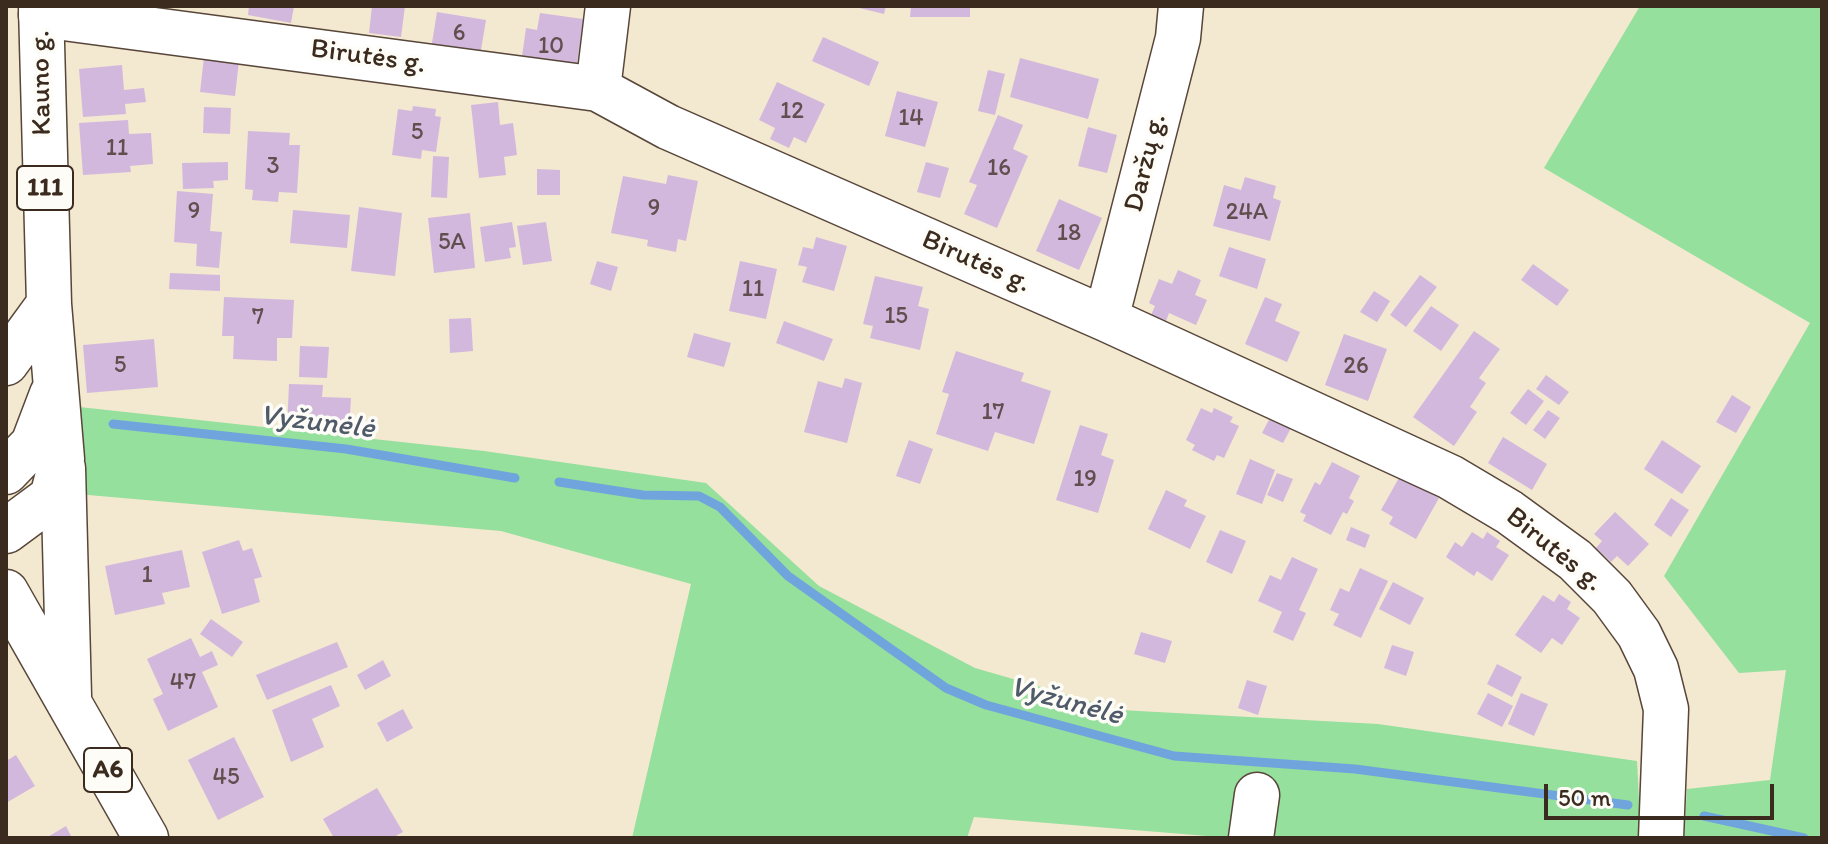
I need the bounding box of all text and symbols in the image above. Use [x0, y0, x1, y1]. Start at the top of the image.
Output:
house number: 6 [453, 20, 465, 48]
street label: Kauno g. [24, 30, 60, 136]
street label: Birutės g. [308, 32, 428, 82]
house number: 10 [538, 33, 564, 61]
house number: 12 [780, 98, 804, 126]
house number: 14 [898, 105, 924, 133]
street label: Daržų g. [1118, 110, 1174, 216]
house number: 5 [411, 119, 423, 147]
house number: 11 [106, 135, 128, 163]
house number: 3 [266, 153, 280, 181]
house number: 16 [987, 155, 1011, 183]
road number: 111 [17, 166, 73, 210]
house number: 9 [648, 195, 660, 223]
house number: 9 [188, 198, 200, 226]
house number: 24A [1226, 199, 1268, 227]
house number: 18 [1057, 220, 1081, 248]
street label: Birutės g. [916, 223, 1036, 301]
house number: 5A [438, 229, 466, 257]
house number: 11 [742, 276, 764, 304]
house number: 15 [884, 303, 908, 331]
house number: 7 [252, 304, 264, 332]
house number: 5 [114, 352, 126, 380]
house number: 26 [1343, 353, 1369, 381]
water label: Vyžunėlė [258, 398, 376, 448]
house number: 17 [981, 399, 1005, 427]
house number: 19 [1073, 466, 1097, 494]
street label: Birutės g. [1498, 501, 1610, 599]
house number: 1 [141, 562, 153, 590]
house number: 47 [170, 669, 196, 697]
water label: Vyžunėlė [1006, 670, 1126, 734]
road number: A6 [84, 748, 132, 792]
house number: 45 [212, 764, 240, 792]
scale bar [1548, 768, 1778, 818]
text: 50 m [1558, 783, 1611, 812]

